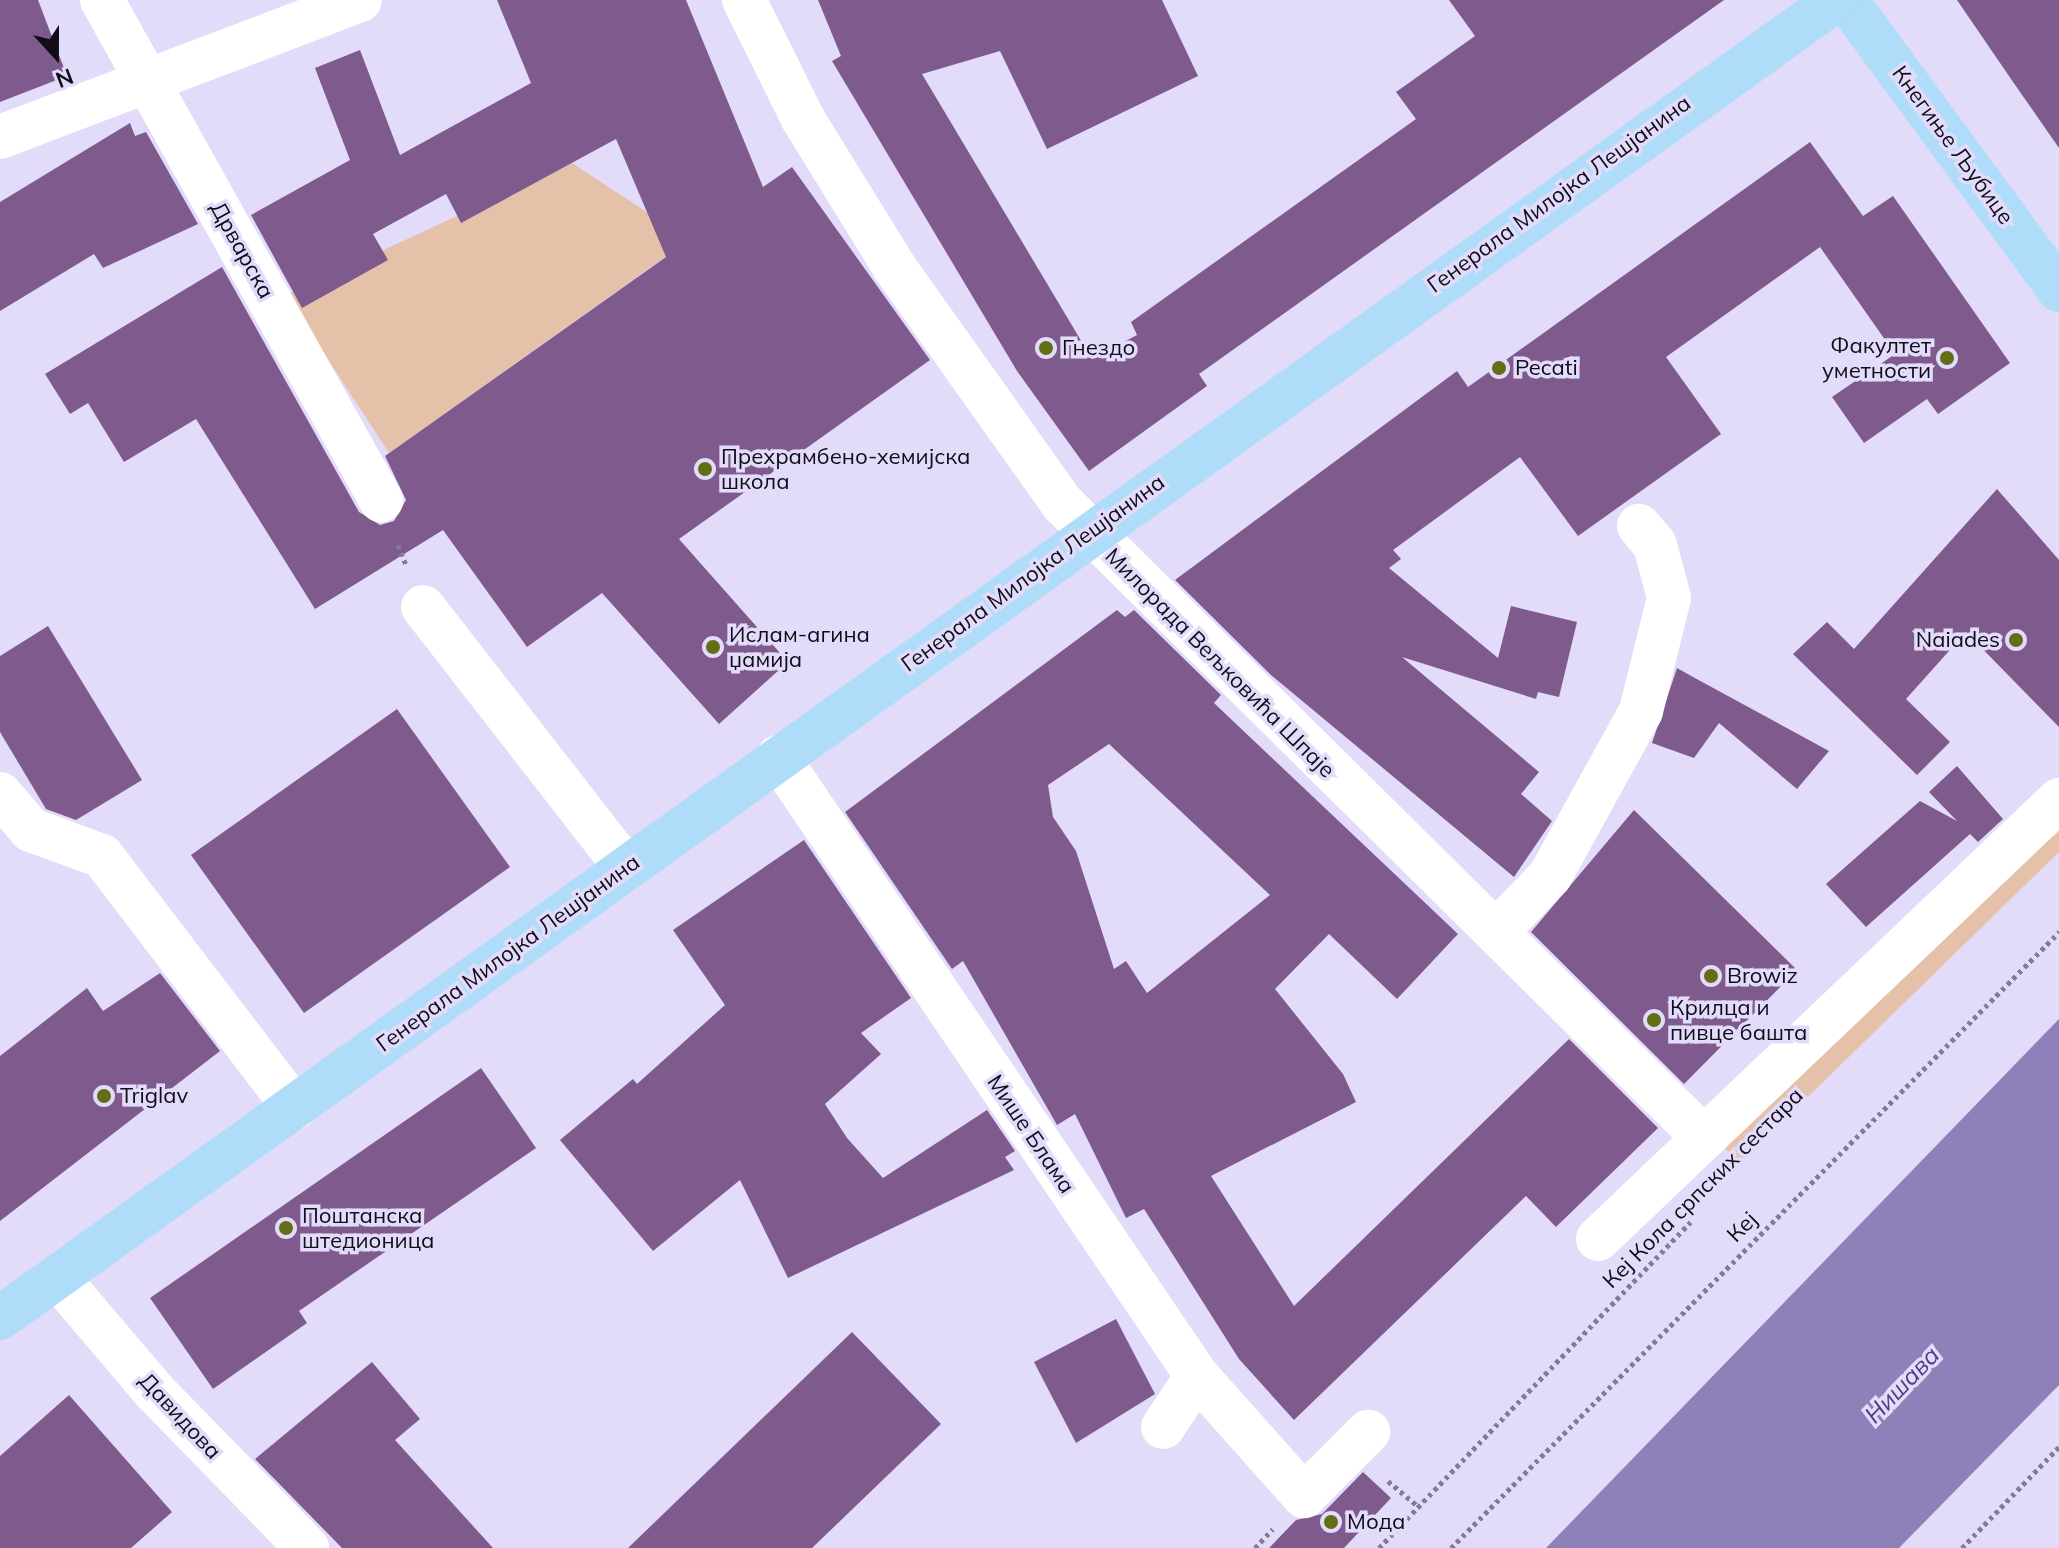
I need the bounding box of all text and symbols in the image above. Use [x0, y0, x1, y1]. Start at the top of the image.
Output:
north arrow [16, 16, 96, 96]
street label: Кнегиње Љубице [1887, 61, 2019, 229]
text: N [52, 62, 77, 94]
street label: Генерала Милојка Лешјанина [1422, 90, 1696, 298]
street label: Дрварска [205, 197, 279, 303]
place label: Факултет уметности [1822, 332, 1931, 384]
place label: Гнездо [1062, 335, 1135, 361]
marker: Гнездо [1037, 339, 1055, 357]
marker: Факултет уметности [1938, 349, 1956, 367]
place label: Pecati [1515, 355, 1578, 381]
marker: Pecati [1490, 359, 1508, 377]
place label: Прехрамбено-хемијска школа [721, 443, 970, 494]
marker: Прехрамбено-хемијска школа [696, 460, 714, 478]
street label: Генерала Милојка Лешјанина [896, 469, 1170, 677]
street label: Милорада Вељковића Шпаје [1100, 543, 1340, 783]
place label: Ислам-агина џамија [729, 621, 870, 672]
place label: Naiades [1916, 627, 2000, 653]
marker: Naiades [2007, 631, 2025, 649]
marker: Ислам-агина џамија [704, 638, 722, 656]
street label: Генерала Милојка Лешјанина [371, 849, 645, 1057]
place label: Browiz [1727, 963, 1798, 989]
marker: Browiz [1702, 967, 1720, 985]
place label: Крилца и пивце башта [1670, 994, 1807, 1046]
marker: Крилца и пивце башта [1645, 1011, 1663, 1029]
street label: Мише Блама [982, 1070, 1080, 1198]
street label: Кеј Кола српских сестара [1597, 1082, 1809, 1294]
place label: Triglav [120, 1083, 188, 1109]
marker: Triglav [95, 1087, 113, 1105]
place label: Поштанска штедионица [302, 1202, 434, 1254]
street label: Кеј [1721, 1206, 1763, 1248]
marker: Поштанска штедионица [277, 1219, 295, 1237]
water label: Нишава [1859, 1341, 1945, 1429]
street label: Давидова [133, 1367, 227, 1465]
place label: Мода [1347, 1509, 1405, 1535]
marker: Мода [1322, 1513, 1340, 1531]

